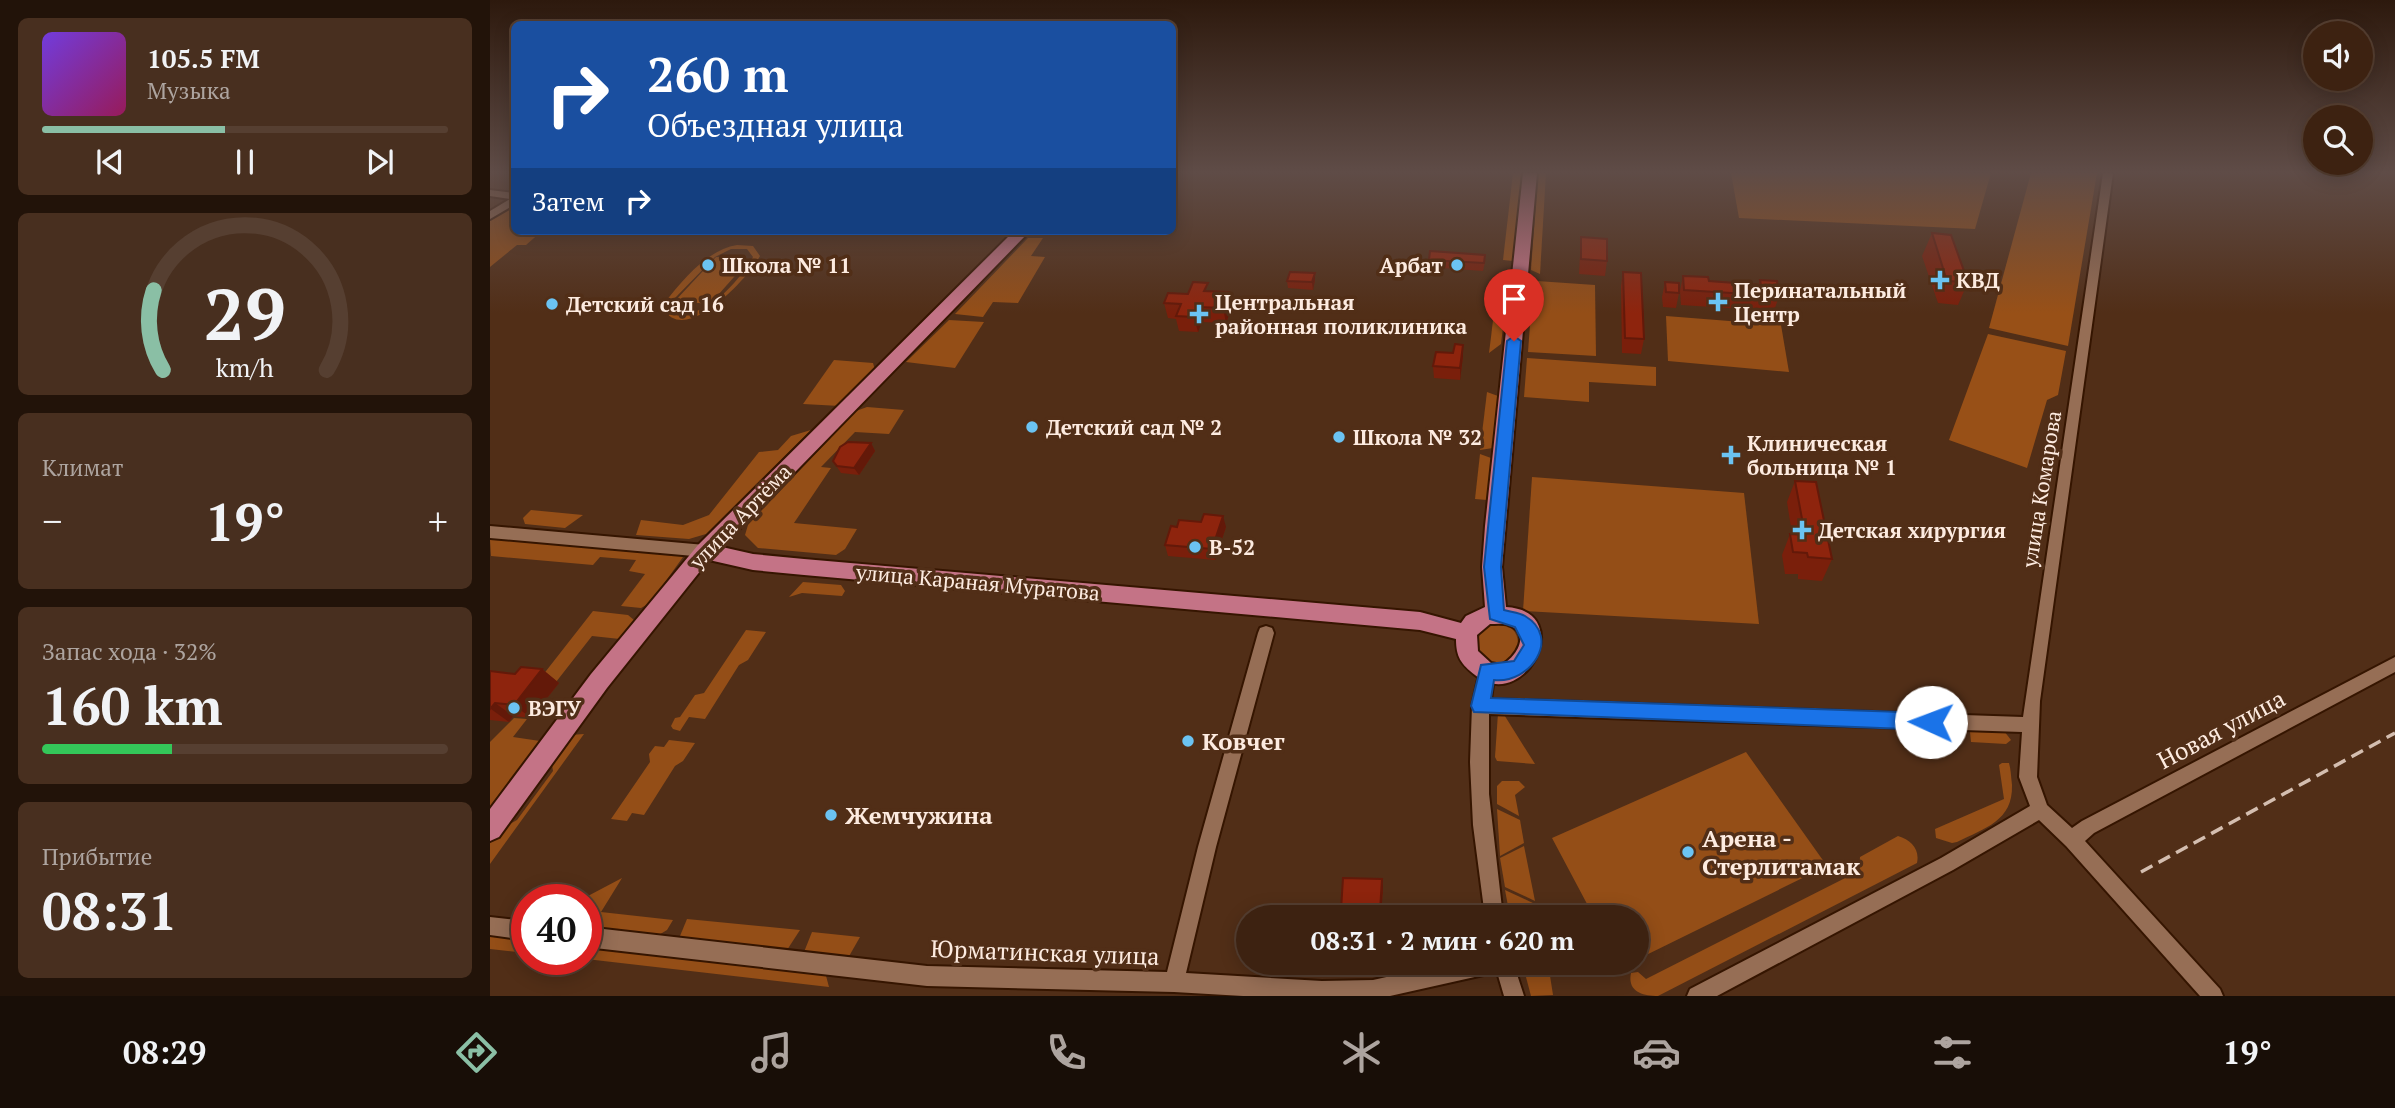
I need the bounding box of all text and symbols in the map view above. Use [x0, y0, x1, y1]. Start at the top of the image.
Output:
map controls [2303, 21, 2373, 175]
button: sound [2303, 21, 2373, 91]
text: 105.5 FM [147, 41, 260, 75]
text: 260 m [647, 41, 789, 106]
icon: right [532, 49, 623, 140]
text: Музыка [147, 75, 231, 106]
text: Объездная улица [647, 104, 904, 146]
button: search [2303, 105, 2373, 175]
icon: previous [91, 143, 129, 181]
icon: pause [226, 143, 264, 181]
icon: next [361, 143, 399, 181]
icon: right [619, 182, 657, 220]
text: Затем [532, 184, 605, 218]
place label: Школа № 11 [722, 251, 851, 279]
place label: Арбат [1380, 251, 1444, 279]
marker: Школа № 11 [700, 257, 716, 273]
marker: Арбат [1449, 257, 1465, 273]
text: 29 [204, 264, 286, 361]
place label: КВД [1956, 266, 2001, 294]
pin [1484, 269, 1544, 341]
marker: КВД [1930, 270, 1950, 290]
place label: Перинатальный Центр [1734, 276, 1906, 328]
icon: arrive [1495, 280, 1533, 318]
place label: Центральная районная поликлиника [1215, 288, 1467, 340]
place label: Детский сад 16 [566, 290, 724, 318]
marker: Перинатальный Центр [1708, 292, 1728, 312]
marker: Детский сад 16 [544, 296, 560, 312]
marker: Центральная районная поликлиника [1189, 304, 1209, 324]
text: km/h [216, 350, 274, 383]
street label: улица Комарова [2015, 408, 2067, 571]
place label: Детский сад № 2 [1046, 413, 1222, 441]
marker: Детский сад № 2 [1024, 419, 1040, 435]
place label: Школа № 32 [1353, 423, 1482, 451]
marker: Школа № 32 [1331, 429, 1347, 445]
place label: Клиническая больница № 1 [1747, 429, 1897, 481]
marker: Клиническая больница № 1 [1721, 445, 1741, 465]
text: Климат [42, 452, 123, 483]
street label: улица Артёма [682, 457, 797, 575]
text: 19° [205, 487, 285, 556]
text: − [42, 496, 62, 546]
text: + [428, 496, 448, 546]
place label: Детская хирургия [1818, 516, 2006, 544]
marker: Детская хирургия [1792, 520, 1812, 540]
place label: B-52 [1209, 533, 1255, 561]
marker: B-52 [1187, 539, 1203, 555]
street label: улица Караная Муратова [854, 557, 1101, 607]
text: Запас хода · 32% [42, 636, 217, 667]
text: 160 km [42, 671, 223, 740]
street label: Новая улица [2152, 682, 2290, 776]
position arrow [1894, 685, 1968, 759]
place label: ВЭГУ [528, 694, 582, 722]
marker: ВЭГУ [506, 700, 522, 716]
place label: Ковчег [1202, 725, 1285, 757]
marker: Ковчег [1180, 733, 1196, 749]
place label: Жемчужина [845, 799, 993, 831]
marker: Жемчужина [823, 807, 839, 823]
place label: Арена - Стерлитамак [1702, 822, 1861, 882]
text: Прибытие [42, 841, 152, 872]
marker: Арена - Стерлитамак [1680, 844, 1696, 860]
text: 08:31 [42, 876, 177, 945]
speed limit sign: 40 [511, 884, 602, 975]
text: 08:31 · 2 мин · 620 m [1311, 923, 1574, 957]
street label: Юрматинская улица [930, 932, 1160, 972]
icon: directions [452, 1028, 501, 1077]
icon: music [747, 1028, 796, 1077]
icon: phone [1042, 1028, 1091, 1077]
icon: climate [1337, 1028, 1386, 1077]
icon: car [1632, 1028, 1681, 1077]
icon: filters [1928, 1028, 1977, 1077]
text: 08:29 [123, 1031, 206, 1073]
text: 19° [2223, 1031, 2272, 1073]

